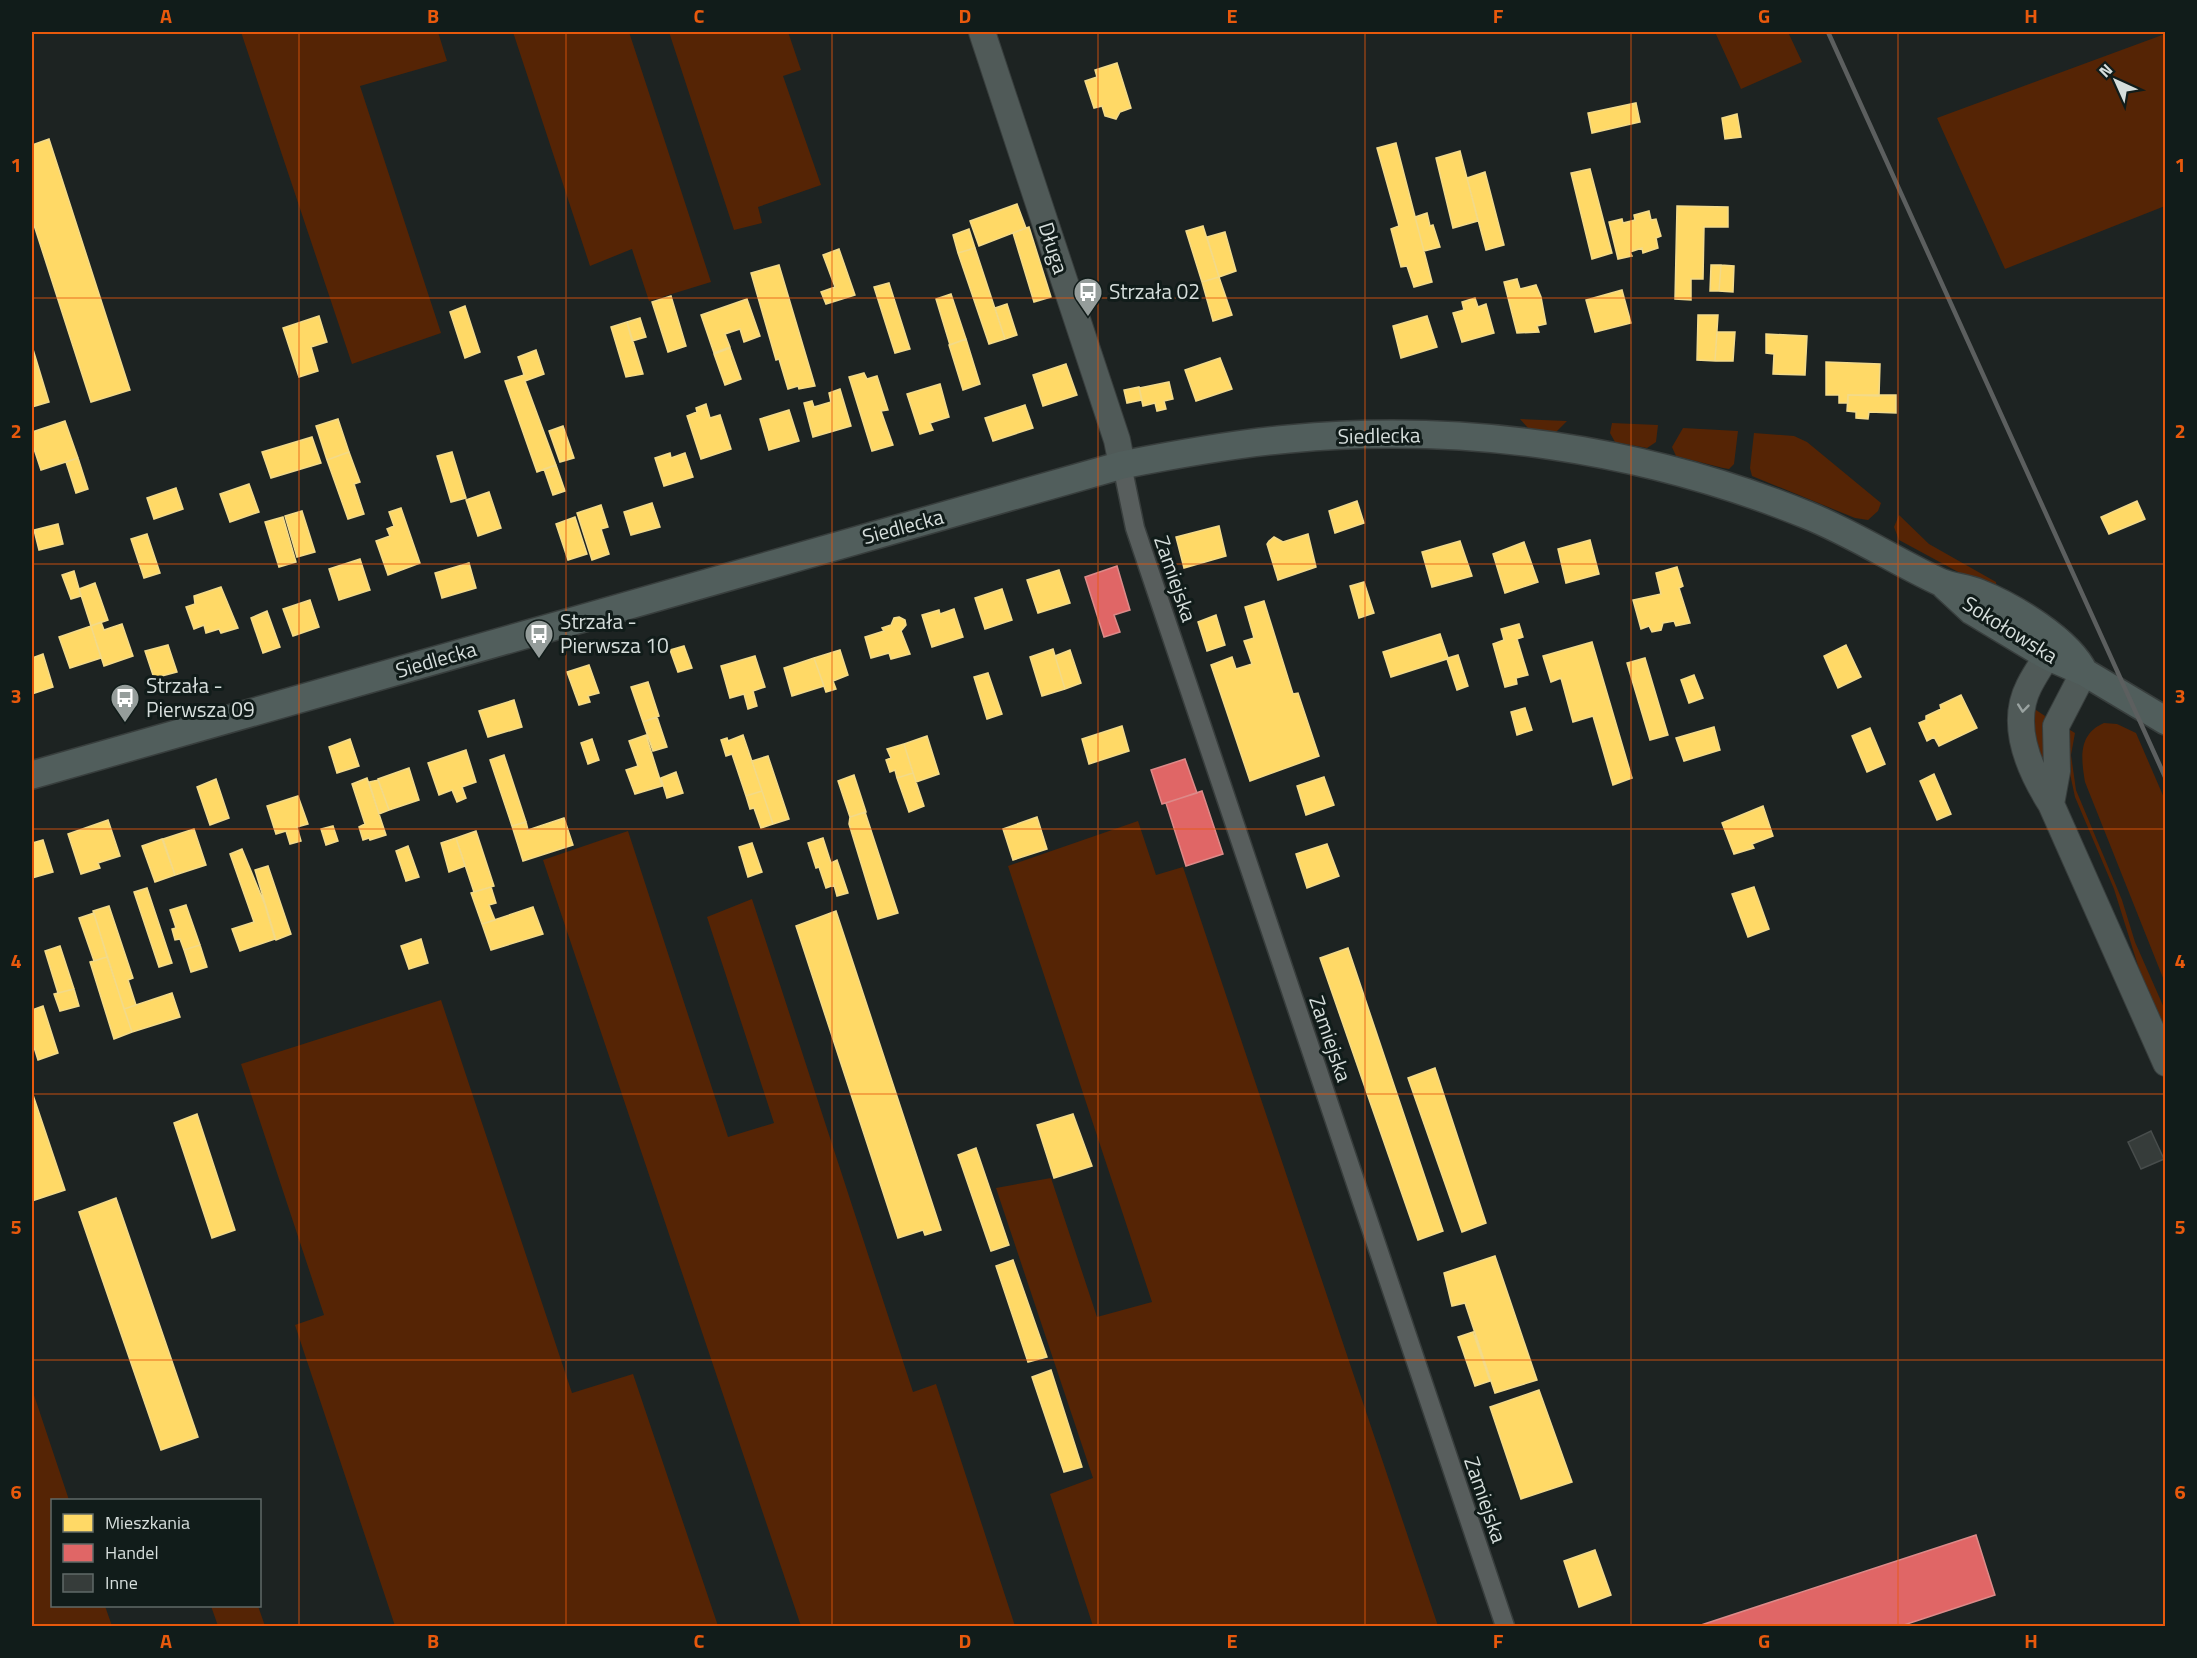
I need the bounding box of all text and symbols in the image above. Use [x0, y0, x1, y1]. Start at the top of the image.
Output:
text: A [160, 0, 172, 31]
text: B [427, 0, 439, 31]
text: C [694, 0, 705, 31]
text: D [959, 0, 971, 31]
text: E [1226, 0, 1238, 31]
text: F [1493, 0, 1504, 31]
text: G [1758, 0, 1770, 31]
text: H [2024, 0, 2038, 31]
north arrow [2086, 51, 2146, 111]
text: N [2093, 58, 2118, 83]
text: 1 [10, 149, 22, 180]
text: 1 [2174, 149, 2186, 180]
street label: Długa [1031, 218, 1077, 278]
place label: Strzała 02 [1109, 275, 1200, 307]
bus stop icon: Strzała 02 [1072, 276, 1104, 318]
text: 2 [10, 415, 22, 446]
text: 2 [2174, 415, 2186, 446]
street label: Siedlecka [1337, 418, 1421, 452]
street label: Siedlecka [859, 500, 947, 552]
street label: Zamiejska [1146, 531, 1206, 627]
street label: Sokołowska [1957, 587, 2065, 671]
place label: Strzała - Pierwsza 10 [560, 605, 669, 661]
bus stop icon: Strzała - Pierwsza 10 [523, 618, 555, 660]
street label: Siedlecka [392, 632, 480, 686]
place label: Strzała - Pierwsza 09 [146, 669, 255, 725]
text: 3 [10, 680, 22, 711]
text: 3 [2174, 680, 2186, 711]
bus stop icon: Strzała - Pierwsza 09 [109, 682, 141, 724]
one-way arrow [2017, 704, 2030, 713]
text: 4 [10, 945, 22, 976]
text: 4 [2174, 945, 2186, 976]
street label: Zamiejska [1301, 991, 1361, 1087]
text: 5 [10, 1211, 22, 1242]
text: 5 [2174, 1211, 2186, 1242]
street label: Zamiejska [1456, 1452, 1516, 1548]
text: 6 [10, 1476, 22, 1507]
text: 6 [2174, 1476, 2186, 1507]
legend [51, 1499, 261, 1607]
text: Mieszkania [105, 1509, 190, 1536]
text: Handel [105, 1539, 159, 1566]
text: Inne [105, 1569, 138, 1596]
text: A [160, 1625, 172, 1656]
text: B [427, 1625, 439, 1656]
text: C [694, 1625, 705, 1656]
text: D [959, 1625, 971, 1656]
text: E [1226, 1625, 1238, 1656]
text: F [1493, 1625, 1504, 1656]
text: G [1758, 1625, 1770, 1656]
text: H [2024, 1625, 2038, 1656]

